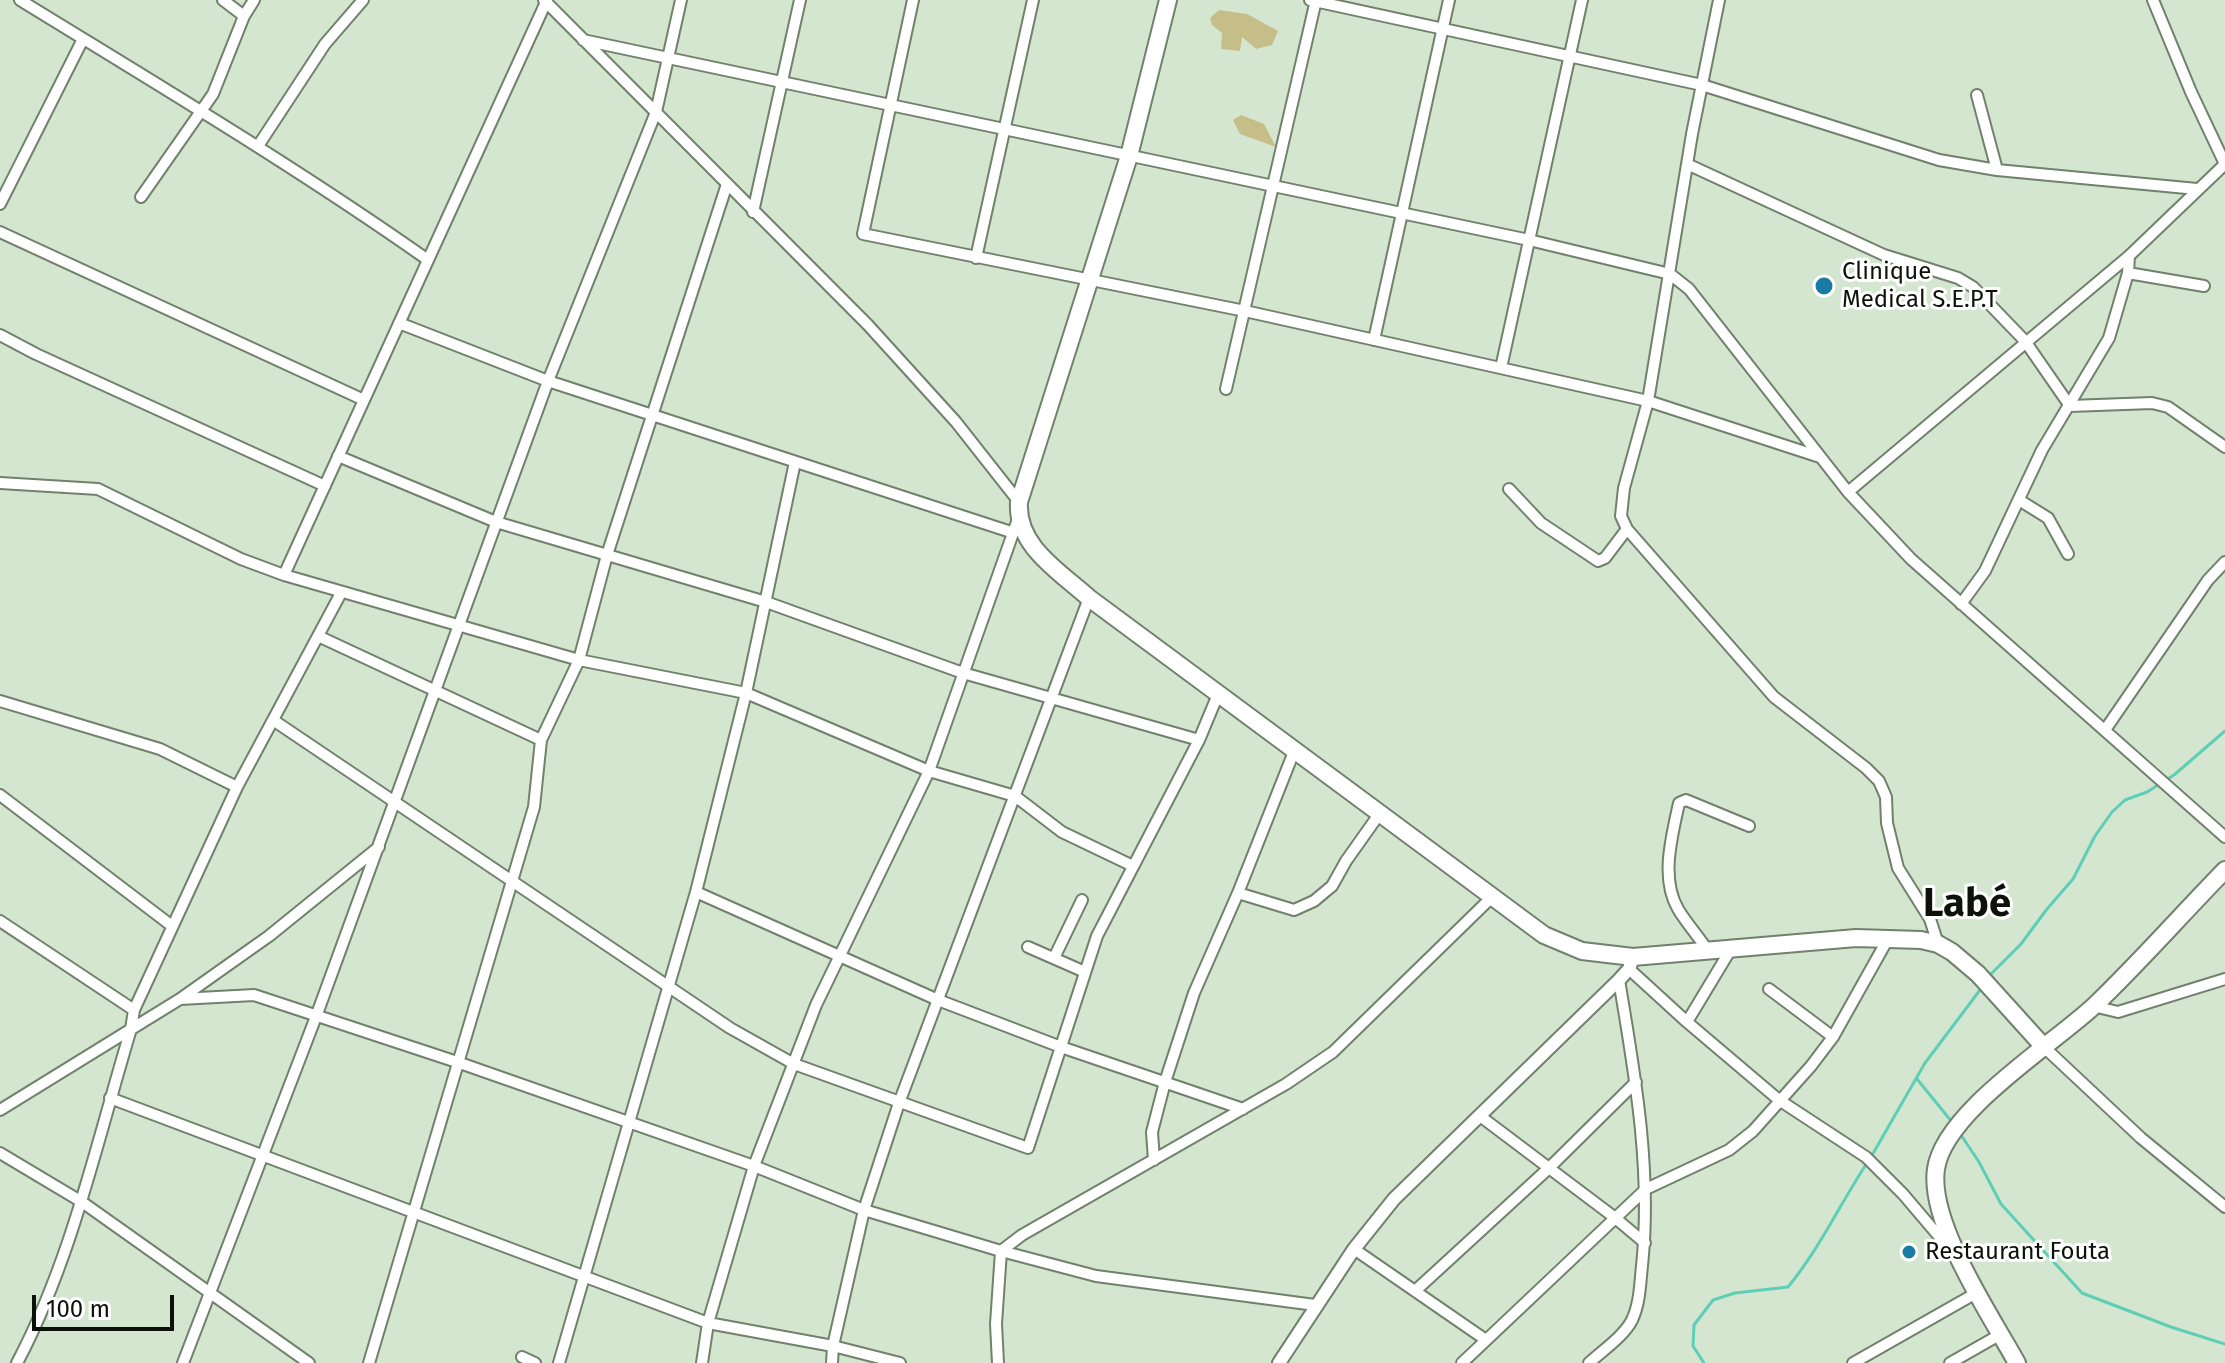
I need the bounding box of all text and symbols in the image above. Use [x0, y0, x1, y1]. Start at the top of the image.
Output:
place label: Clinique Medical S.E.P.T [1842, 258, 1998, 314]
marker: Clinique Medical S.E.P.T [1813, 275, 1835, 297]
district label: Labé [1923, 881, 2011, 929]
place label: Restaurant Fouta [1925, 1238, 2110, 1266]
marker: Restaurant Fouta [1900, 1243, 1918, 1261]
scale bar [36, 1279, 178, 1329]
text: 100 m [46, 1295, 110, 1323]

